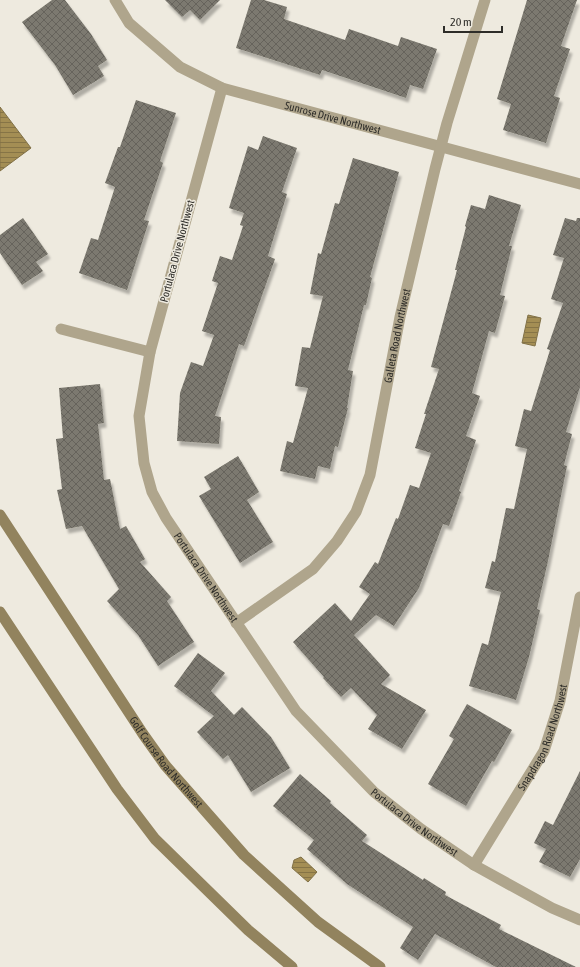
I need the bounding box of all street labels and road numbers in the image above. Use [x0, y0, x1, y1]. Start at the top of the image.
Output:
street label: Sunrose Drive Northwest [284, 99, 382, 136]
street label: Portulaca Drive Northwest [158, 199, 196, 303]
street label: Galleta Road Northwest [382, 287, 413, 384]
street label: Portulaca Drive Northwest [171, 530, 240, 624]
street label: Snapdragon Road Northwest [515, 683, 569, 793]
street label: Golf Course Road Northwest [127, 714, 205, 810]
street label: Portulaca Drive Northwest [368, 786, 460, 858]

